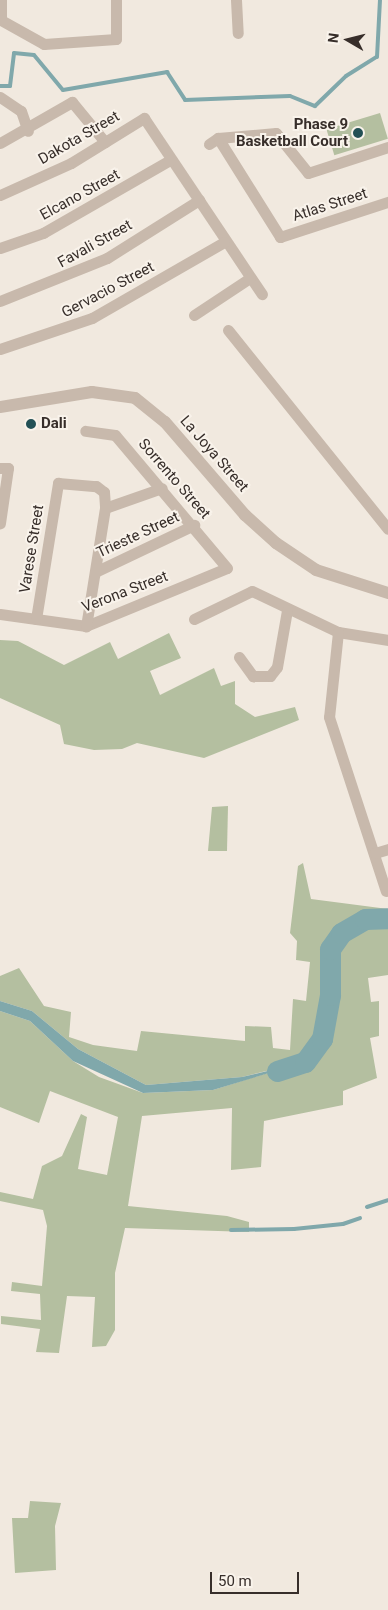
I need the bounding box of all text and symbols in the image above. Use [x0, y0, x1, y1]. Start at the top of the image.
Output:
north arrow [323, 15, 373, 65]
text: N [325, 32, 342, 44]
street label: Dakota Street [35, 108, 123, 168]
place label: Phase 9 Basketball Court [236, 115, 348, 150]
marker: Phase 9 Basketball Court [352, 127, 364, 139]
street label: Elcano Street [37, 166, 123, 224]
street label: Atlas Street [290, 184, 370, 226]
street label: Favali Street [55, 216, 135, 272]
street label: Gervacio Street [59, 258, 157, 322]
street label: La Joya Street [176, 412, 252, 496]
place label: Dali [41, 415, 67, 433]
marker: Dali [25, 418, 37, 430]
street label: Sorrento Street [134, 435, 214, 523]
street label: Varese Street [16, 504, 48, 594]
street label: Trieste Street [94, 508, 182, 562]
street label: Verona Street [80, 567, 170, 617]
scale bar [213, 1562, 302, 1594]
text: 50 m [218, 1572, 252, 1590]

